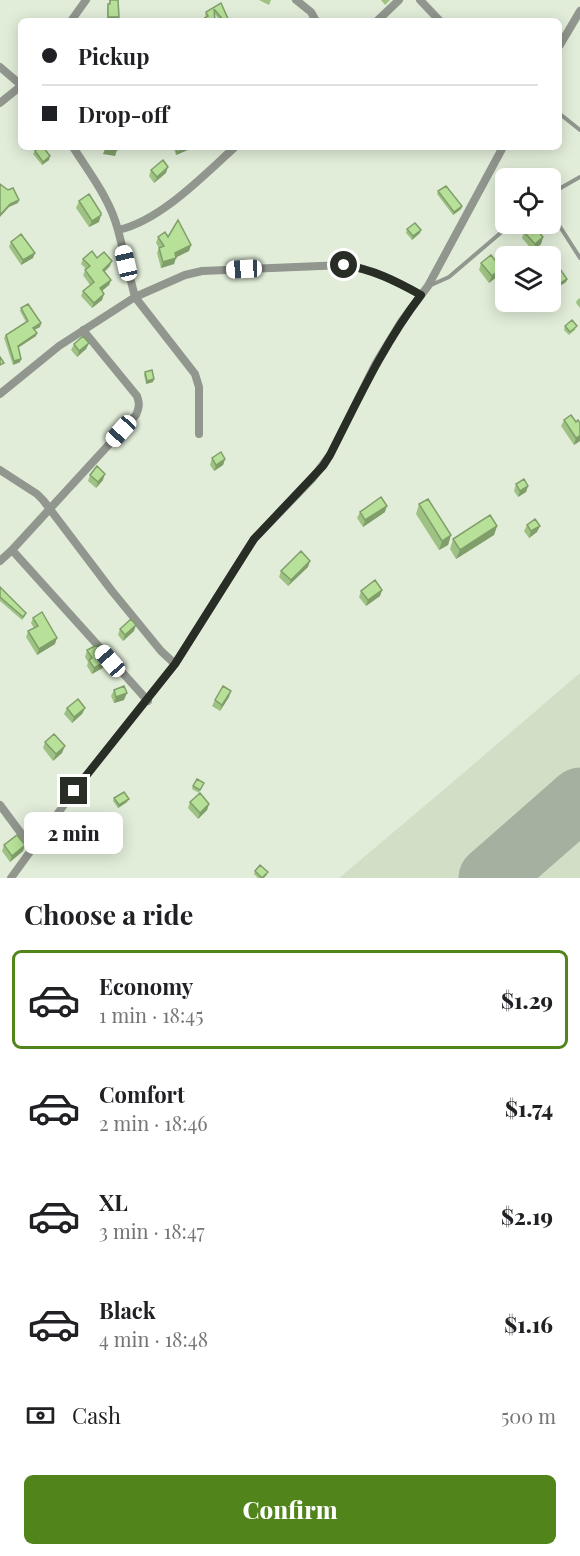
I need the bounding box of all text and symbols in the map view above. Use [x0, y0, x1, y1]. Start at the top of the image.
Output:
text: Pickup [78, 41, 149, 71]
text: Drop-off [78, 99, 169, 129]
map controls [495, 168, 561, 312]
button: locate [495, 168, 561, 234]
car [113, 243, 139, 283]
button: layers [495, 246, 561, 312]
route start [330, 251, 357, 278]
car [226, 259, 262, 279]
car [102, 412, 140, 450]
car [91, 642, 129, 680]
route end [60, 777, 87, 804]
callout: 2 min [25, 812, 124, 854]
text: 2 min [47, 819, 100, 846]
text: Choose a ride [24, 896, 193, 932]
text: Economy [99, 971, 193, 1001]
icon: car [27, 973, 81, 1027]
text: $1.29 [501, 985, 553, 1015]
text: 1 min · 18:45 [99, 1001, 203, 1028]
text: Comfort [99, 1079, 185, 1109]
icon: car [27, 1081, 81, 1135]
text: $1.74 [505, 1093, 553, 1123]
text: 2 min · 18:46 [99, 1109, 208, 1136]
text: XL [99, 1187, 128, 1217]
icon: car [27, 1189, 81, 1243]
text: $2.19 [501, 1201, 553, 1231]
text: 3 min · 18:47 [99, 1217, 205, 1244]
text: Black [99, 1295, 156, 1325]
icon: car [27, 1297, 81, 1351]
text: $1.16 [504, 1309, 553, 1339]
text: 4 min · 18:48 [99, 1325, 208, 1352]
icon: cash [24, 1399, 57, 1432]
text: Cash [72, 1400, 121, 1430]
text: 500 m [501, 1402, 556, 1429]
button: Confirm [24, 1475, 556, 1544]

